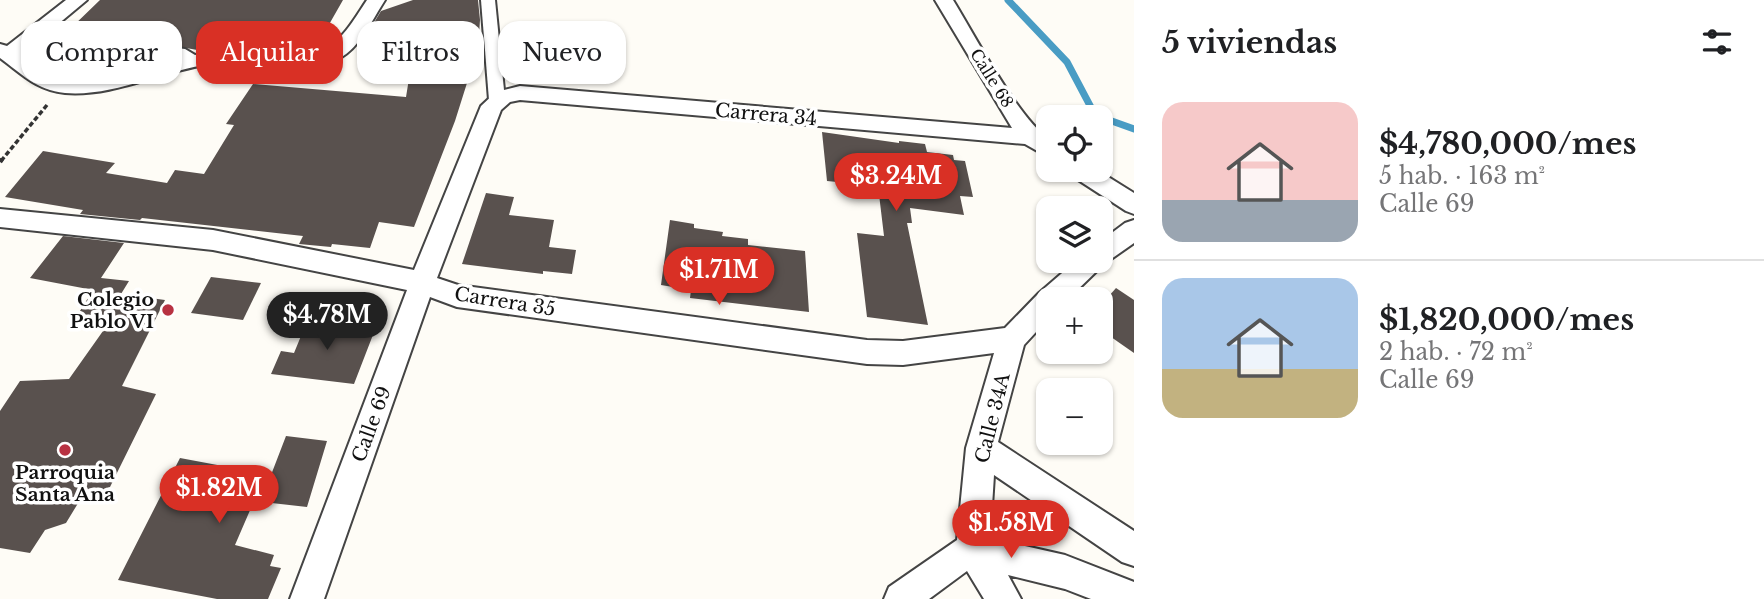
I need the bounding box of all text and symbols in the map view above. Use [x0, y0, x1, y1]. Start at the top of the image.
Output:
chip: Comprar [21, 21, 182, 84]
chip: Alquilar [196, 21, 343, 84]
chip: Filtros [357, 21, 484, 84]
chip: Nuevo [498, 21, 626, 84]
icon: filters [1698, 23, 1736, 61]
text: 5 viviendas [1162, 24, 1337, 61]
street label: Calle 68 [966, 45, 1018, 111]
street label: Carrera 34 [714, 99, 818, 130]
map controls [1036, 105, 1113, 455]
button: locate [1036, 105, 1113, 182]
text: $4,780,000/mes [1379, 125, 1637, 162]
icon: home [1218, 130, 1302, 214]
pin: $3.24M [839, 154, 953, 213]
text: $3.24M [850, 162, 942, 190]
text: 5 hab. · 163 m² [1379, 162, 1545, 190]
text: Calle 69 [1379, 190, 1475, 218]
button: layers [1036, 196, 1113, 273]
pin: $1.71M [662, 247, 776, 307]
text: $1.71M [679, 256, 759, 284]
street label: Carrera 35 [453, 282, 557, 321]
button: + [1036, 287, 1113, 364]
place label: Colegio Pablo VI [70, 288, 154, 333]
pin: $4.78M [270, 292, 384, 352]
text: $4.78M [283, 301, 371, 329]
text: $1,820,000/mes [1379, 301, 1634, 338]
marker: Colegio Pablo VI [160, 302, 176, 318]
icon: home [1218, 306, 1302, 390]
text: 2 hab. · 72 m² [1379, 338, 1533, 366]
text: Calle 69 [1379, 366, 1475, 394]
street label: Calle 34A [970, 370, 1015, 466]
button: − [1036, 378, 1113, 455]
street label: Calle 69 [347, 383, 396, 465]
marker: Parroquia Santa Ana [57, 442, 73, 458]
place label: Parroquia Santa Ana [15, 461, 115, 506]
pin: $1.82M [162, 466, 276, 525]
text: $1.82M [176, 474, 262, 502]
pin: $1.58M [954, 500, 1068, 560]
text: $1.58M [968, 509, 1054, 537]

